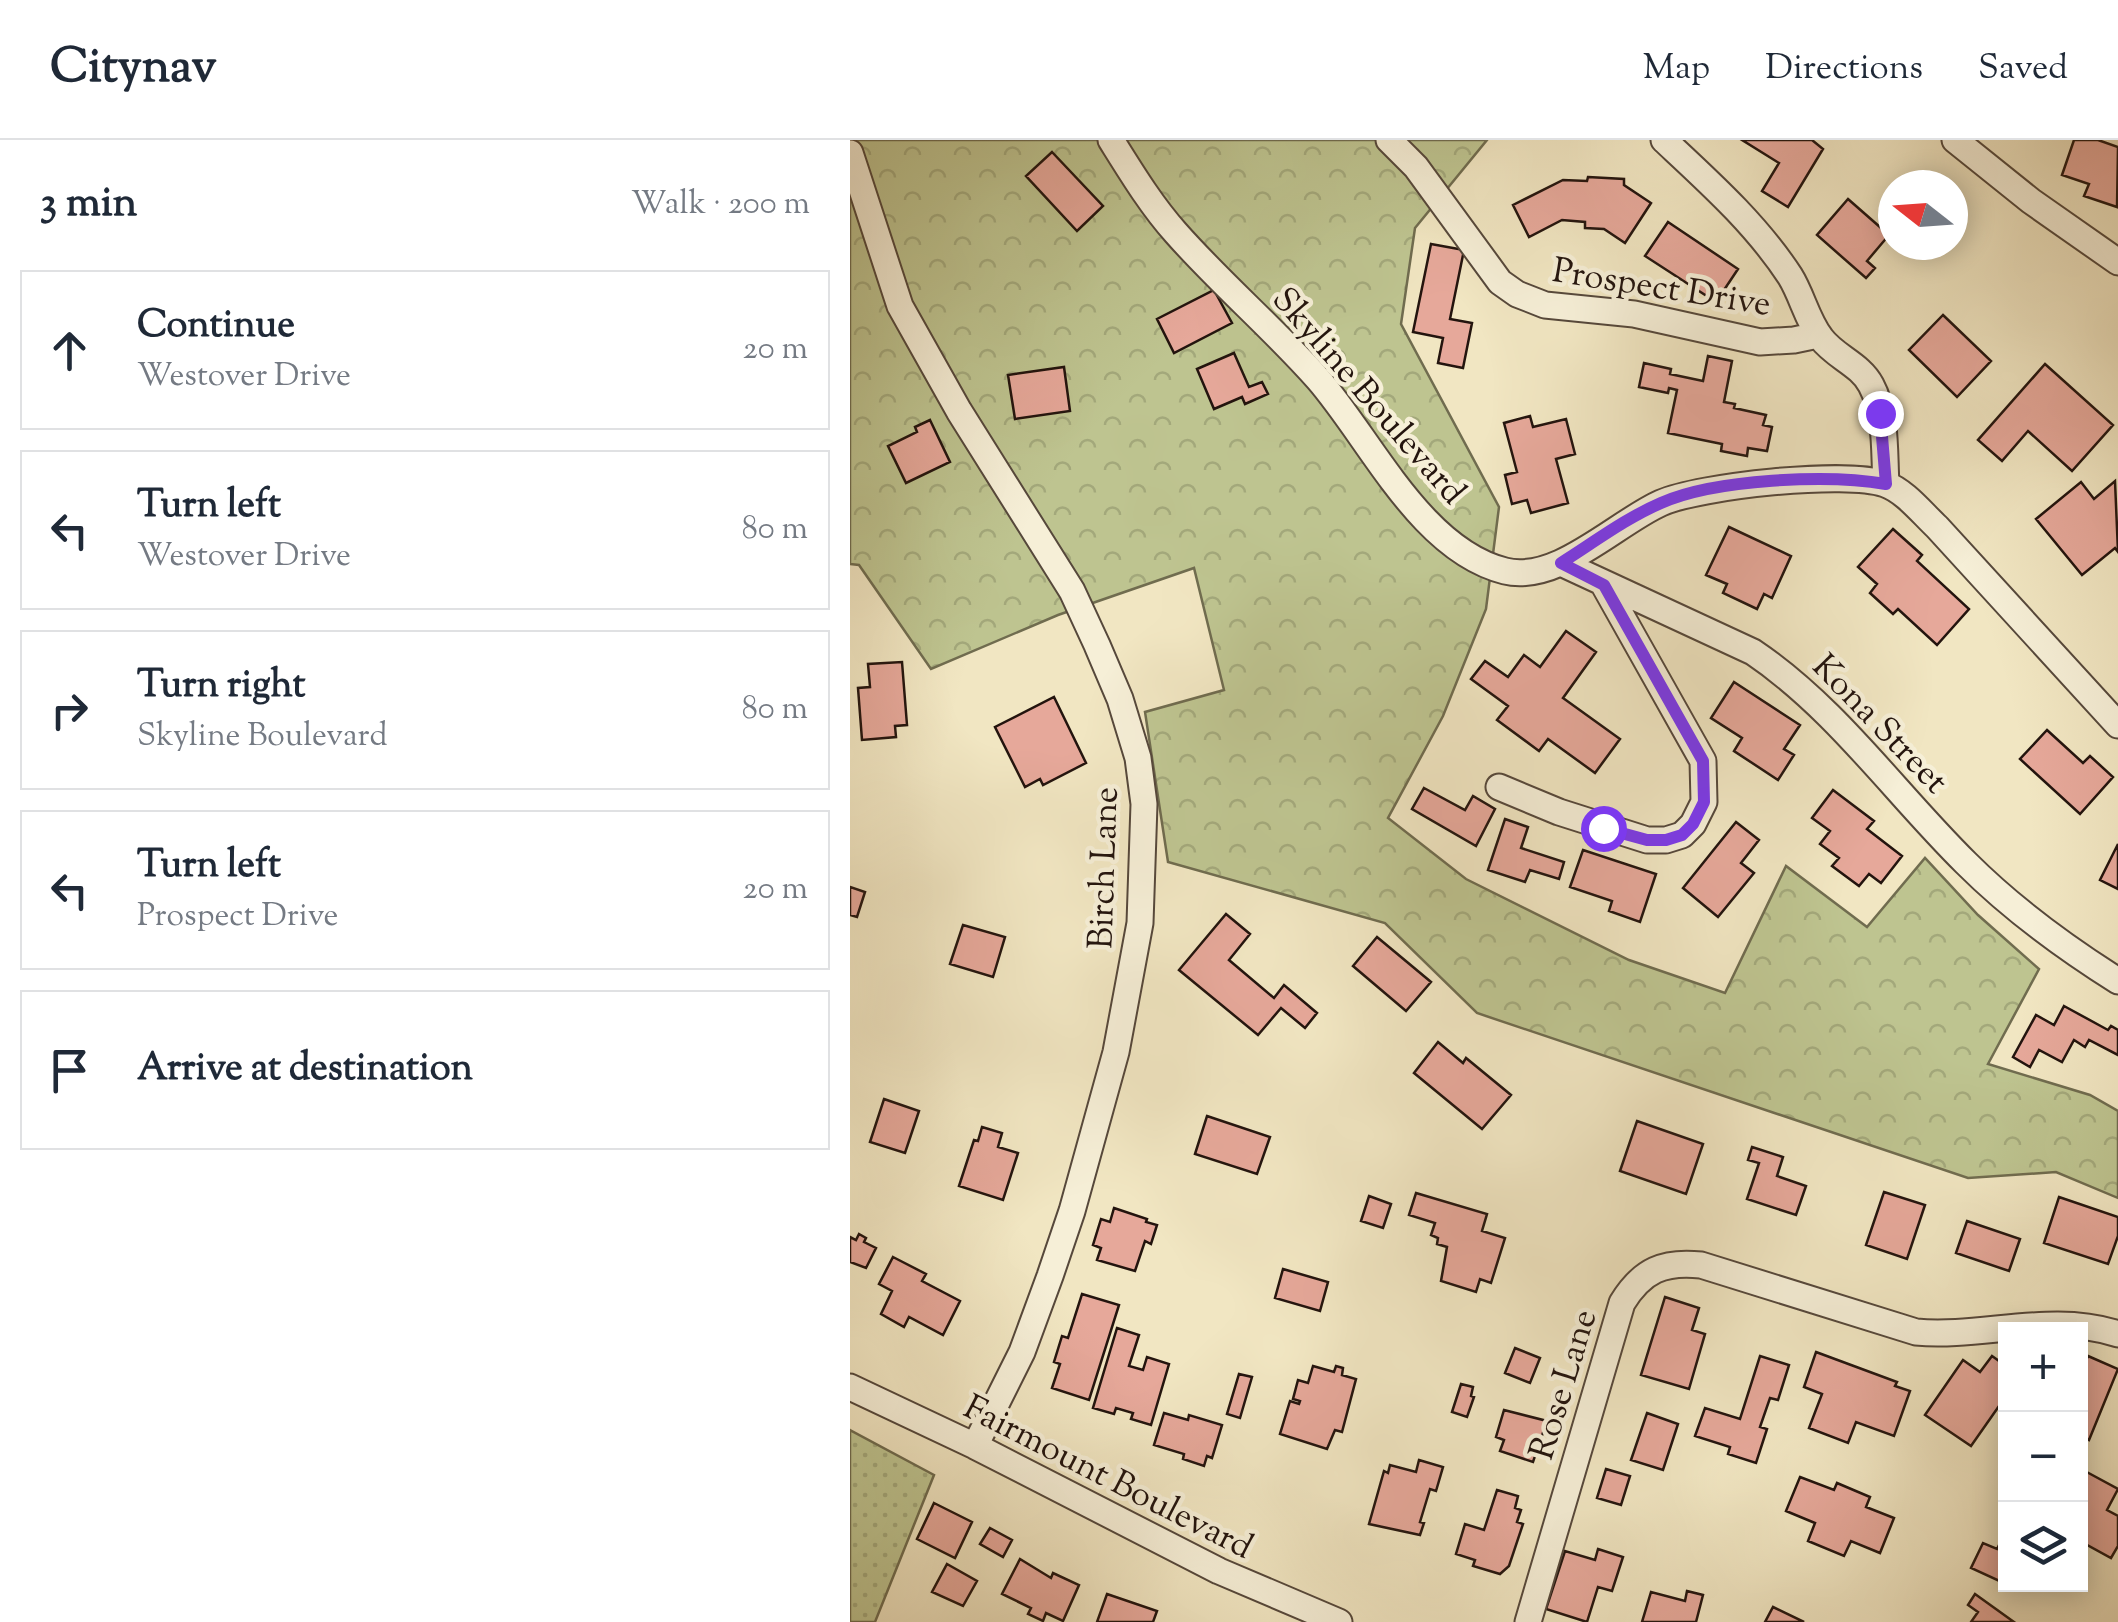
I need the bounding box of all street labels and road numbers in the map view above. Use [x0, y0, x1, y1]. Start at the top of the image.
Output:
street label: Prospect Drive [1549, 247, 1774, 332]
street label: Skyline Boulevard [1258, 277, 1477, 518]
street label: Kona Street [1798, 644, 1959, 807]
street label: Birch Lane [1077, 786, 1134, 950]
street label: Rose Lane [1518, 1304, 1612, 1466]
street label: Fairmount Boulevard [954, 1384, 1261, 1574]

